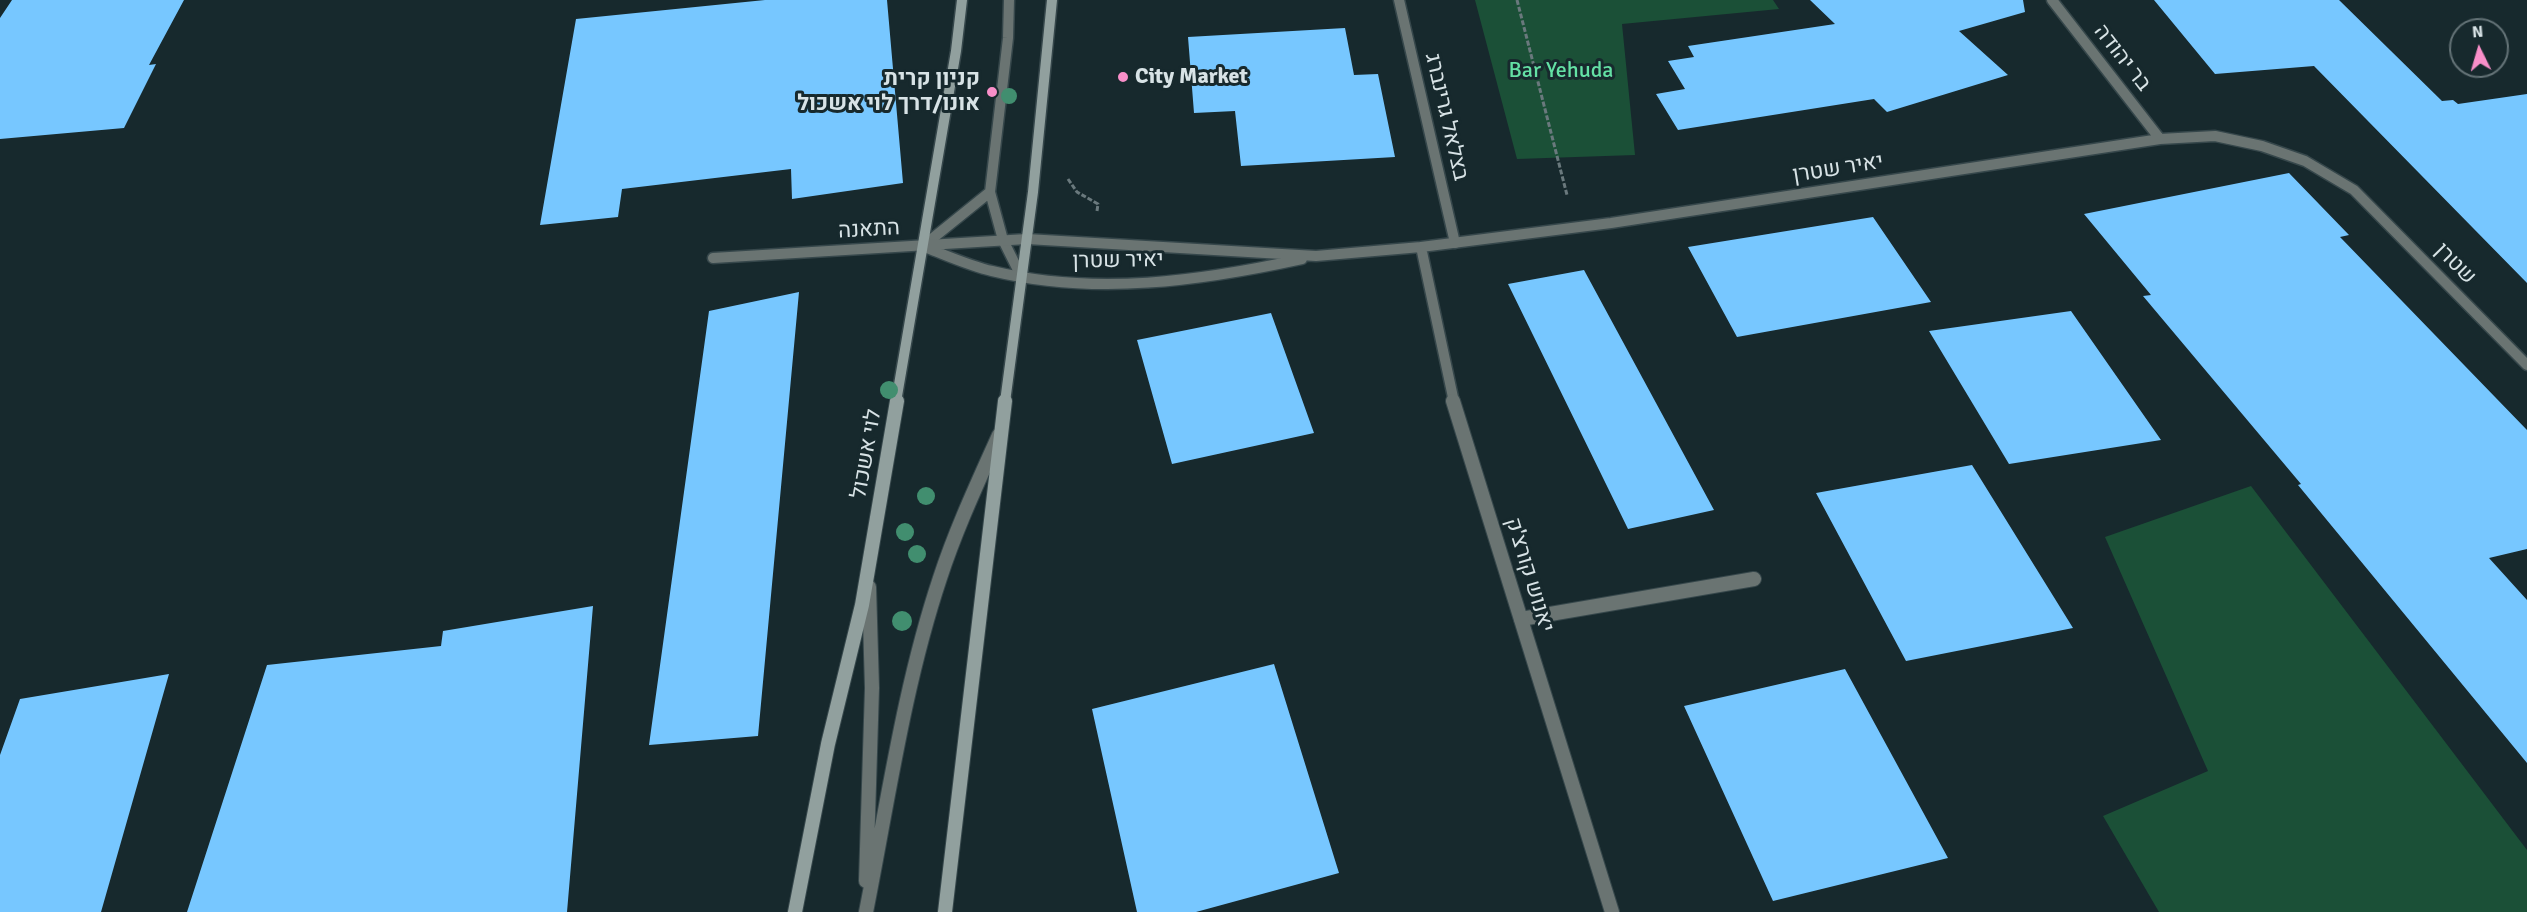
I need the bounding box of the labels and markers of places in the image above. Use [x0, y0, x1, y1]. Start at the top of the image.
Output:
place label: City Market [1135, 64, 1248, 90]
place label: קניון קרית אונו/דרך לוי אשכול [797, 66, 980, 118]
marker: City Market [1116, 70, 1130, 84]
marker: קניון קרית אונו/דרך לוי אשכול [985, 85, 999, 99]

